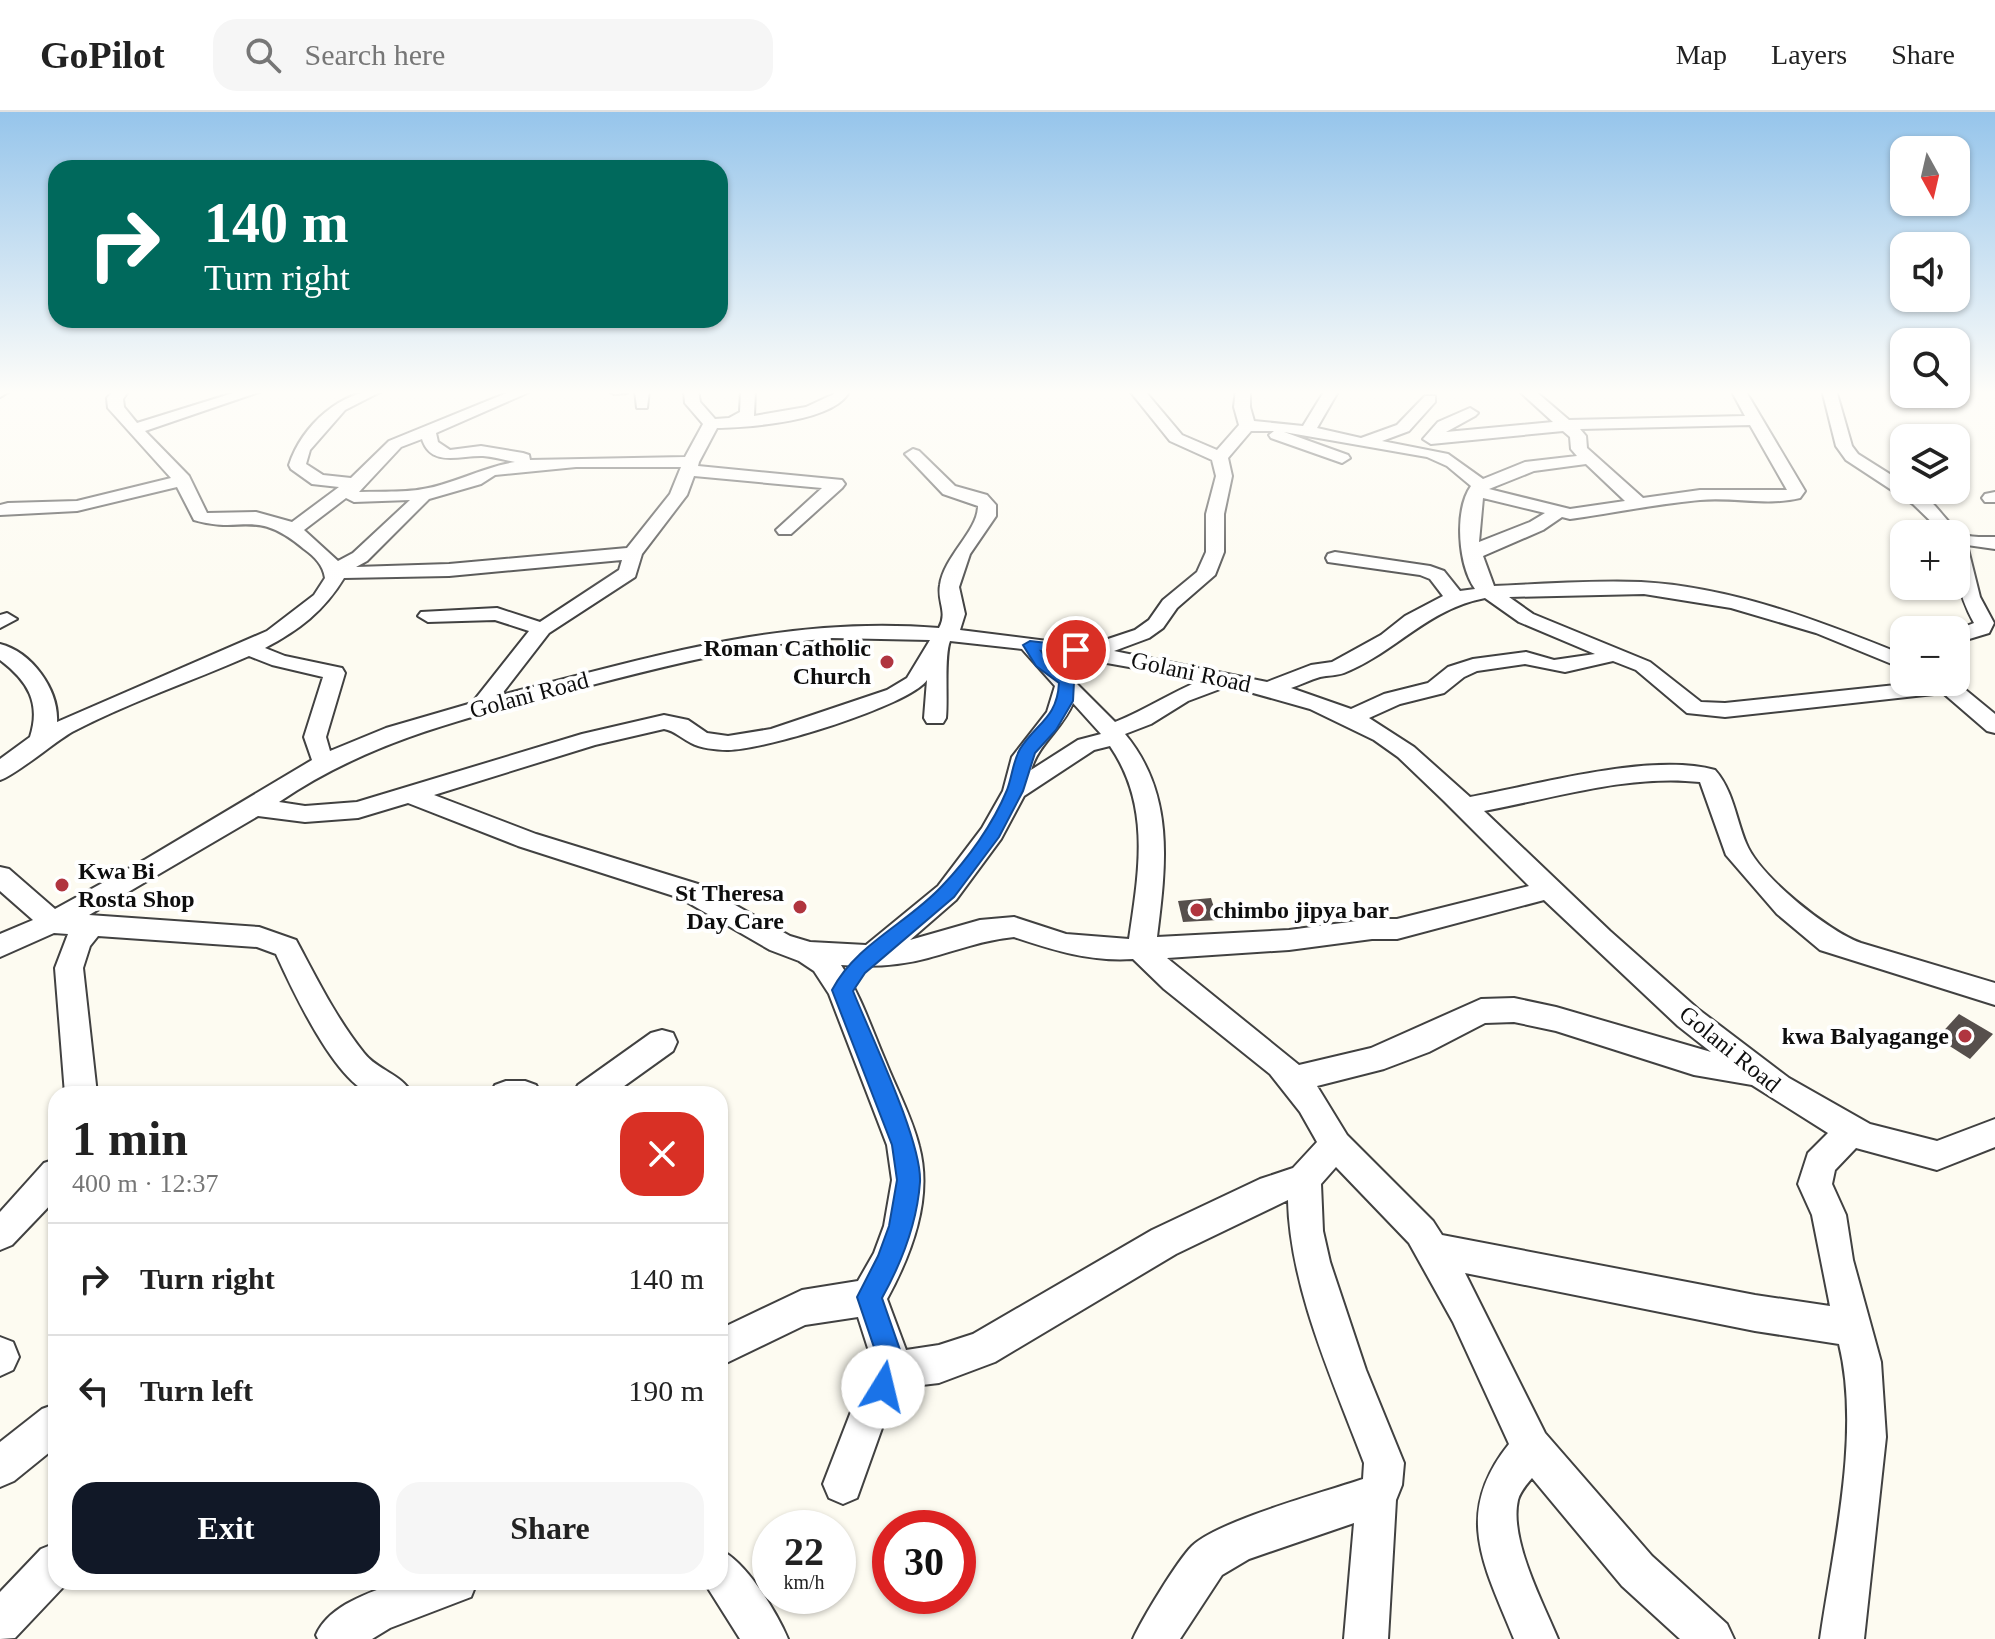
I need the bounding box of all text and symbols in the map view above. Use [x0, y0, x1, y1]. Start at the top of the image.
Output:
search box [213, 19, 773, 91]
icon: search [241, 33, 285, 77]
text: GoPilot [40, 34, 165, 76]
text: Search here [305, 38, 445, 71]
text: Map [1676, 39, 1727, 70]
text: Layers [1771, 39, 1847, 70]
text: Share [1891, 39, 1955, 70]
north arrow [1890, 136, 1970, 216]
map controls [1890, 136, 1970, 696]
icon: right [72, 192, 176, 296]
text: 140 m [204, 192, 349, 254]
button: sound [1890, 232, 1970, 312]
text: Turn right [204, 258, 350, 298]
button: search [1890, 328, 1970, 408]
button: layers [1890, 424, 1970, 504]
button: + [1890, 520, 1970, 600]
pin [1042, 616, 1110, 684]
button: − [1890, 616, 1970, 696]
icon: arrive [1054, 628, 1098, 672]
place label: Roman Catholic Church [704, 635, 871, 689]
street label: Golani Road [1129, 647, 1253, 697]
marker: Roman Catholic Church [878, 653, 896, 671]
street label: Golani Road [467, 667, 591, 723]
place label: Kwa Bi Rosta Shop [78, 858, 195, 912]
marker: Kwa Bi Rosta Shop [53, 876, 71, 894]
place label: St Theresa Day Care [675, 880, 784, 934]
place label: chimbo jipya bar [1213, 897, 1389, 923]
marker: St Theresa Day Care [791, 898, 809, 916]
marker: chimbo jipya bar [1188, 901, 1206, 919]
street label: Golani Road [1674, 1001, 1786, 1097]
place label: kwa Balyagange [1782, 1023, 1949, 1049]
marker: kwa Balyagange [1956, 1027, 1974, 1045]
text: 1 min [72, 1112, 188, 1165]
button: close [620, 1112, 704, 1196]
text: 400 m · 12:37 [72, 1169, 219, 1198]
icon: right [72, 1257, 116, 1301]
text: Turn right [140, 1262, 275, 1295]
text: 140 m [628, 1262, 704, 1295]
position arrow [841, 1345, 925, 1429]
icon: left [72, 1369, 116, 1413]
text: Turn left [140, 1374, 253, 1407]
text: 190 m [628, 1374, 704, 1407]
button: Exit [72, 1482, 380, 1574]
button: Share [396, 1482, 704, 1574]
speed limit sign: 30 [872, 1510, 976, 1614]
text: 22 [784, 1529, 824, 1574]
text: km/h [783, 1571, 825, 1593]

